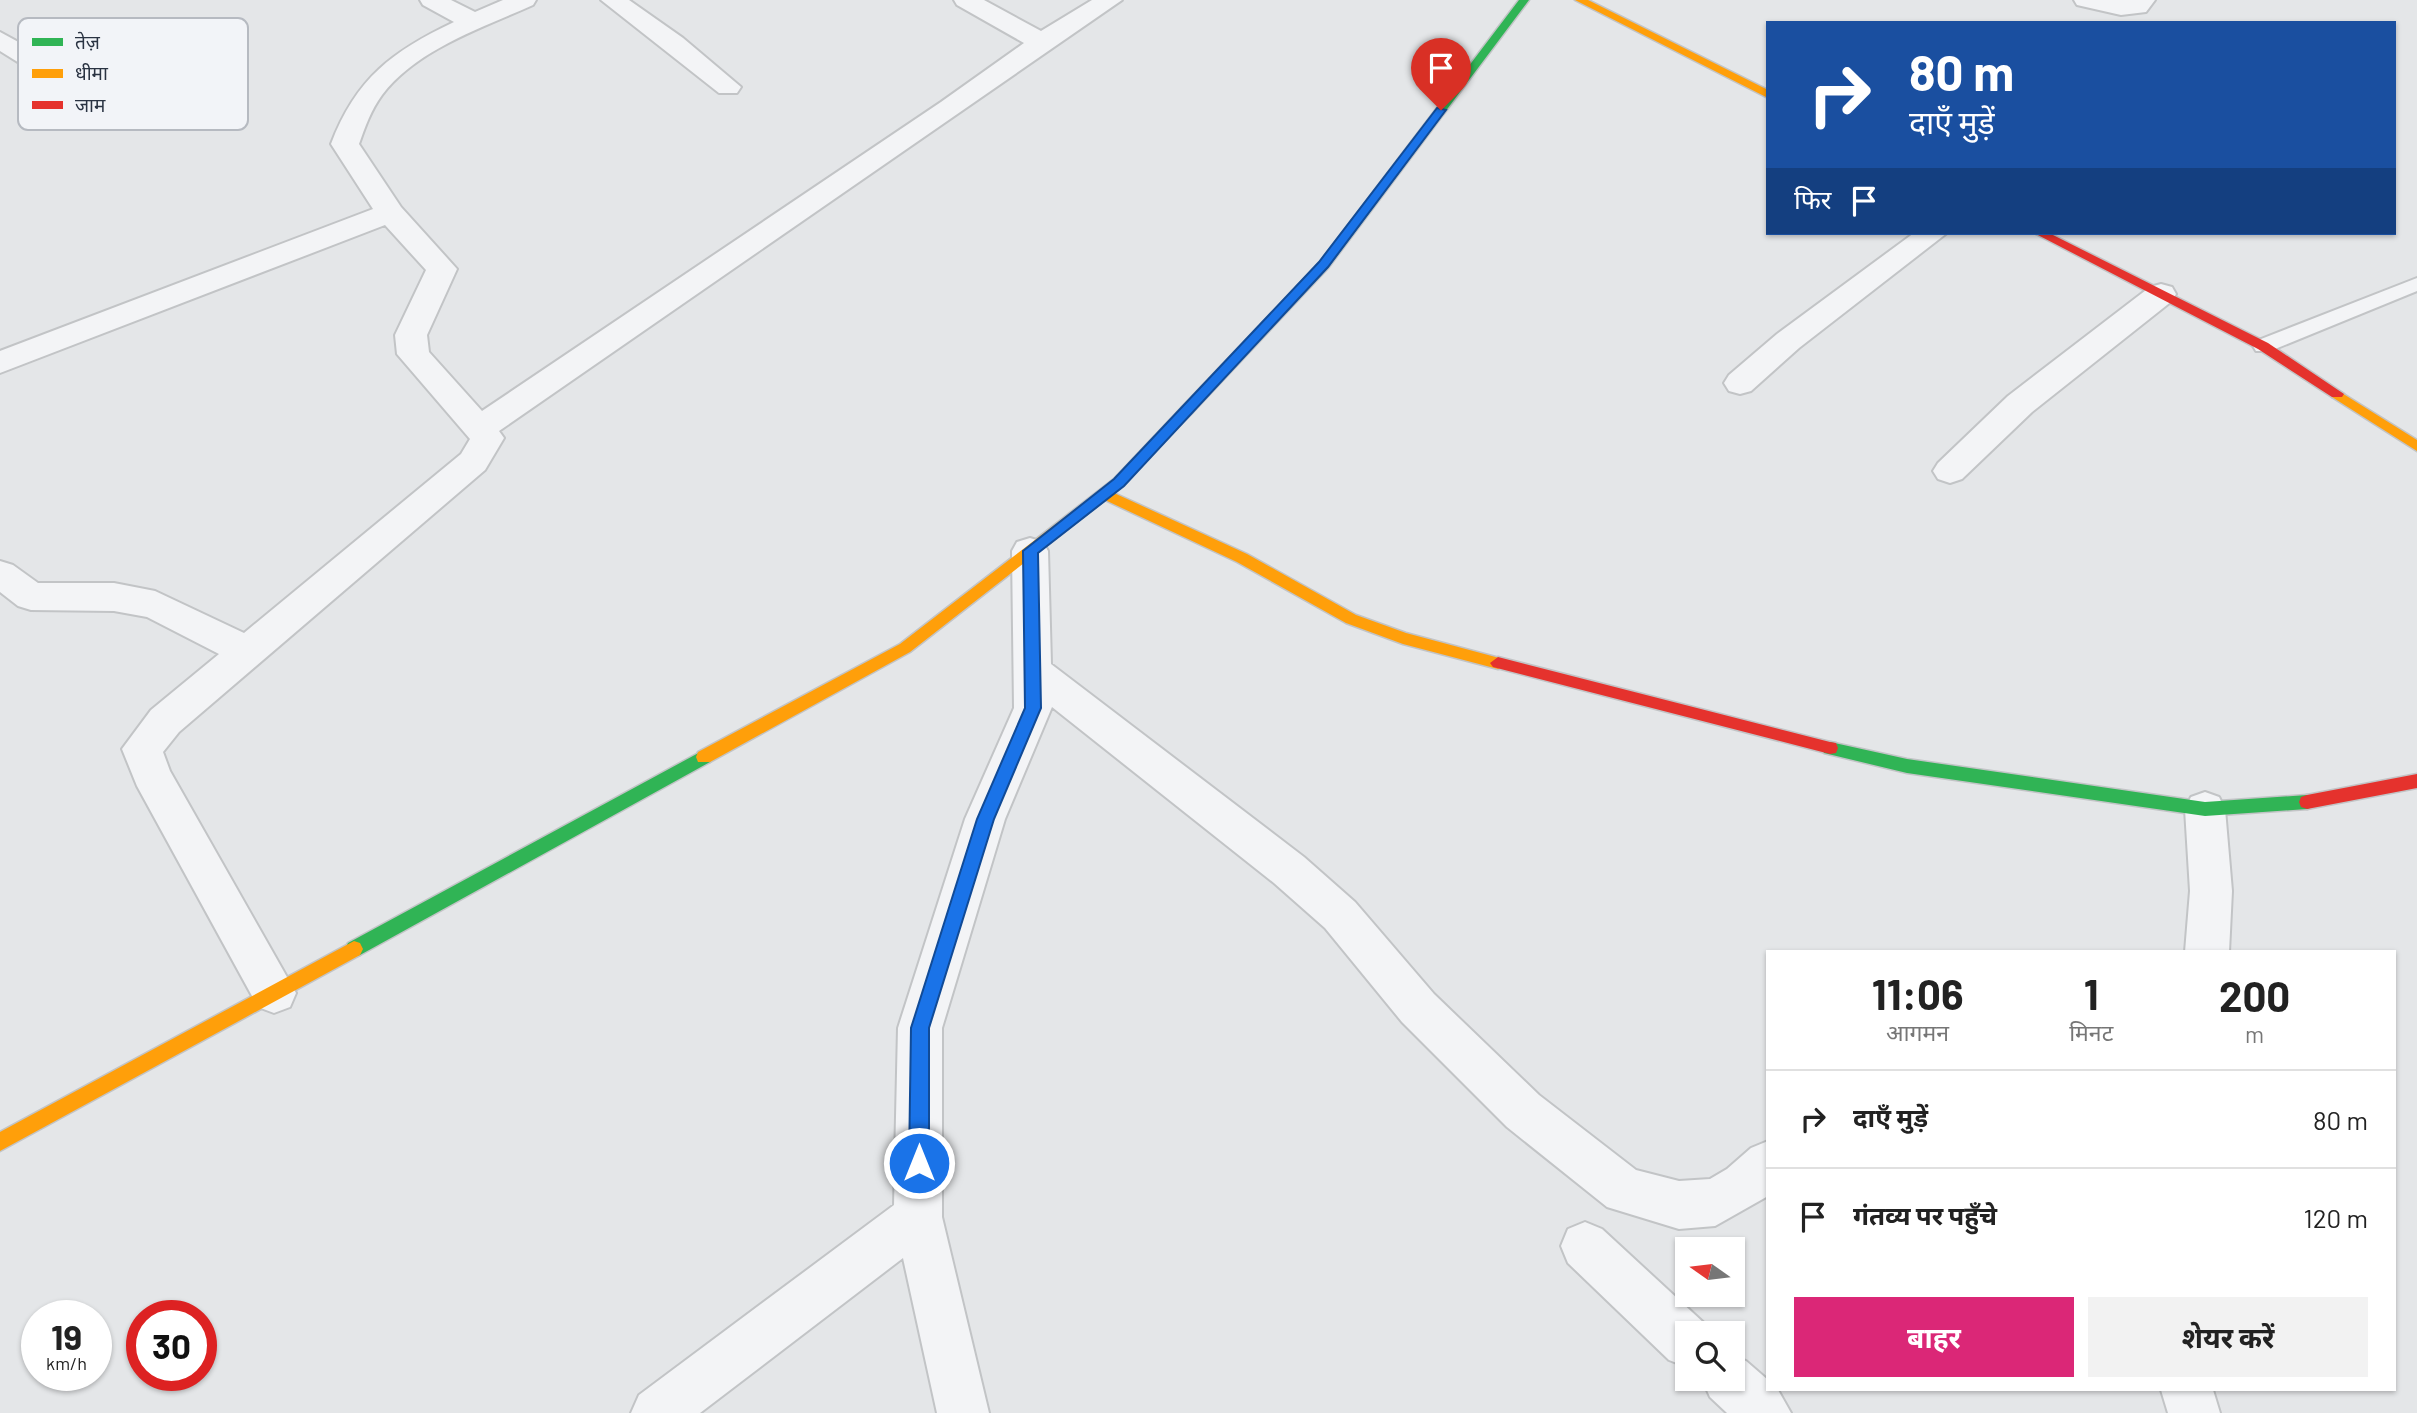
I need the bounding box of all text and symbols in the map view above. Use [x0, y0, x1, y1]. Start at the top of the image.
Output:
legend [18, 18, 248, 130]
text: तेज़ [75, 30, 101, 53]
pin [1411, 38, 1471, 110]
text: 80 m [1909, 42, 2014, 101]
icon: arrive [1422, 49, 1460, 87]
icon: right [1794, 49, 1885, 140]
text: धीमा [75, 61, 109, 84]
text: जाम [75, 93, 106, 116]
text: दाएँ मुड़ें [1909, 102, 1995, 140]
icon: arrive [1845, 182, 1883, 220]
text: फिर [1794, 183, 1831, 214]
text: 11:06 [1872, 968, 1963, 1018]
text: 1 [2084, 968, 2099, 1018]
text: 200 [2219, 970, 2290, 1020]
text: आगमन [1886, 1018, 1949, 1046]
text: मिनट [2069, 1018, 2113, 1046]
text: m [2245, 1020, 2264, 1048]
icon: right [1794, 1100, 1832, 1138]
text: दाएँ मुड़ें [1853, 1101, 1928, 1132]
text: 80 m [2313, 1104, 2368, 1135]
position arrow [882, 1126, 956, 1200]
icon: arrive [1794, 1198, 1832, 1236]
text: गंतव्य पर पहुँचे [1853, 1199, 1997, 1230]
text: 120 m [2304, 1202, 2368, 1233]
north arrow [1675, 1237, 1745, 1307]
map controls [1675, 1237, 1745, 1391]
button: बाहर [1794, 1297, 2074, 1377]
button: शेयर करें [2088, 1297, 2368, 1377]
speed limit sign: 30 [126, 1300, 217, 1391]
text: 19 [51, 1315, 82, 1357]
button: search [1675, 1321, 1745, 1391]
text: km/h [46, 1352, 87, 1374]

